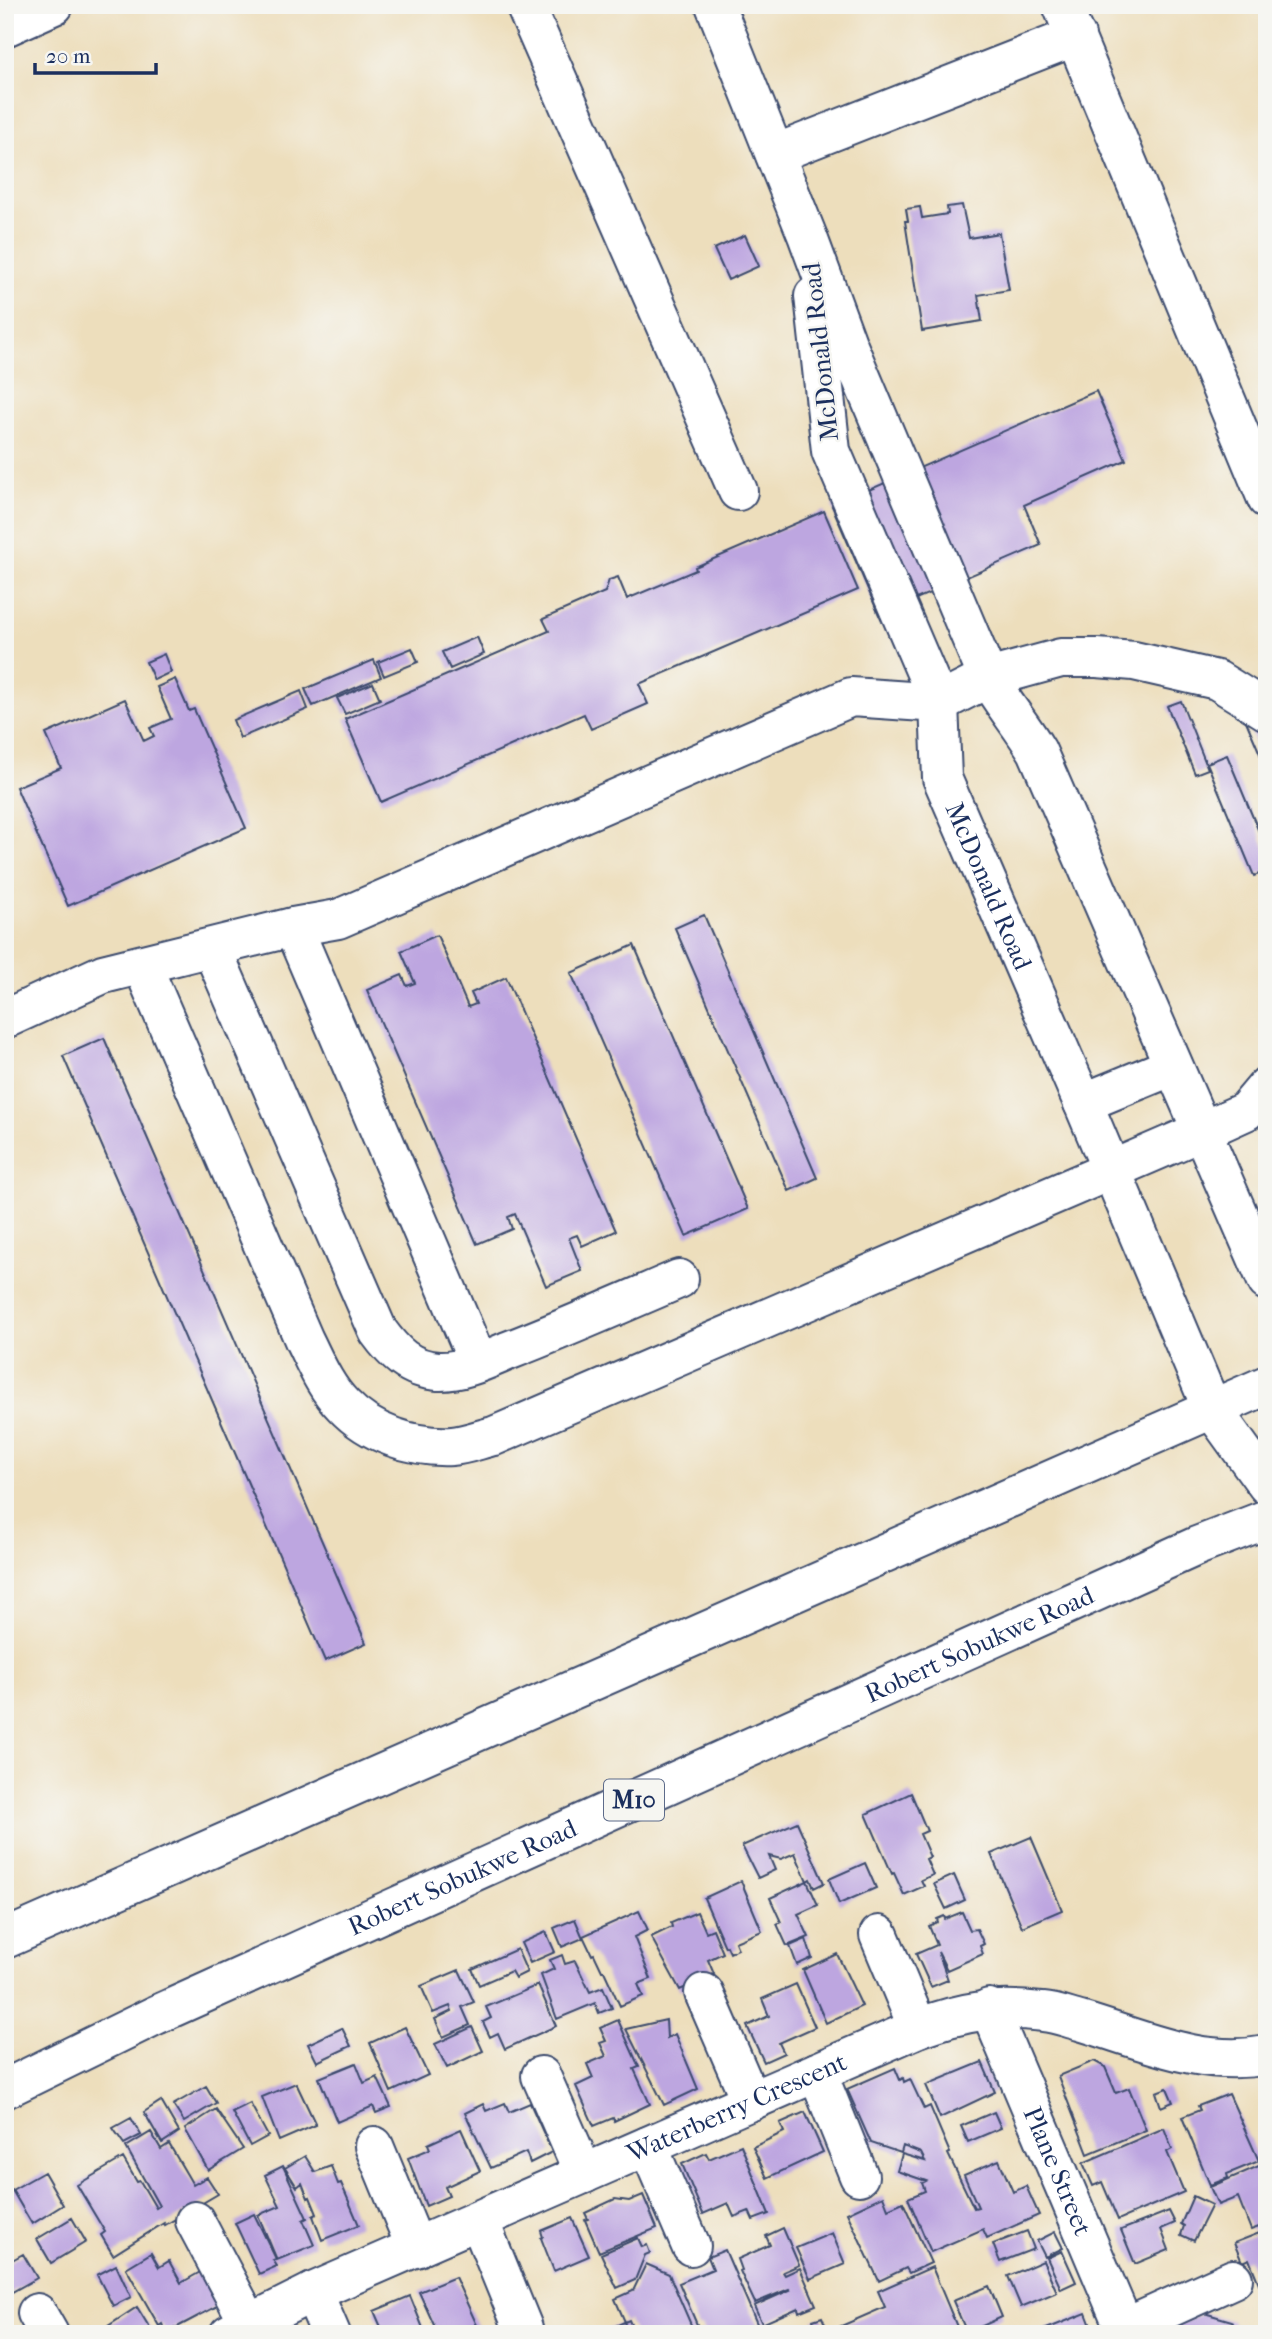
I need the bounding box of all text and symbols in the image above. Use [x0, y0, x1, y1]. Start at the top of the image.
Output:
scale bar [35, 32, 156, 76]
text: 20 m [46, 44, 91, 68]
street label: McDonald Road [796, 260, 845, 443]
street label: McDonald Road [938, 798, 1039, 976]
street label: Robert Sobukwe Road [860, 1579, 1099, 1710]
road number: M10 [604, 1780, 664, 1821]
street label: Robert Sobukwe Road [343, 1812, 582, 1942]
street label: Waterberry Crescent [621, 2046, 852, 2170]
street label: Plane Street [1017, 2102, 1099, 2241]

